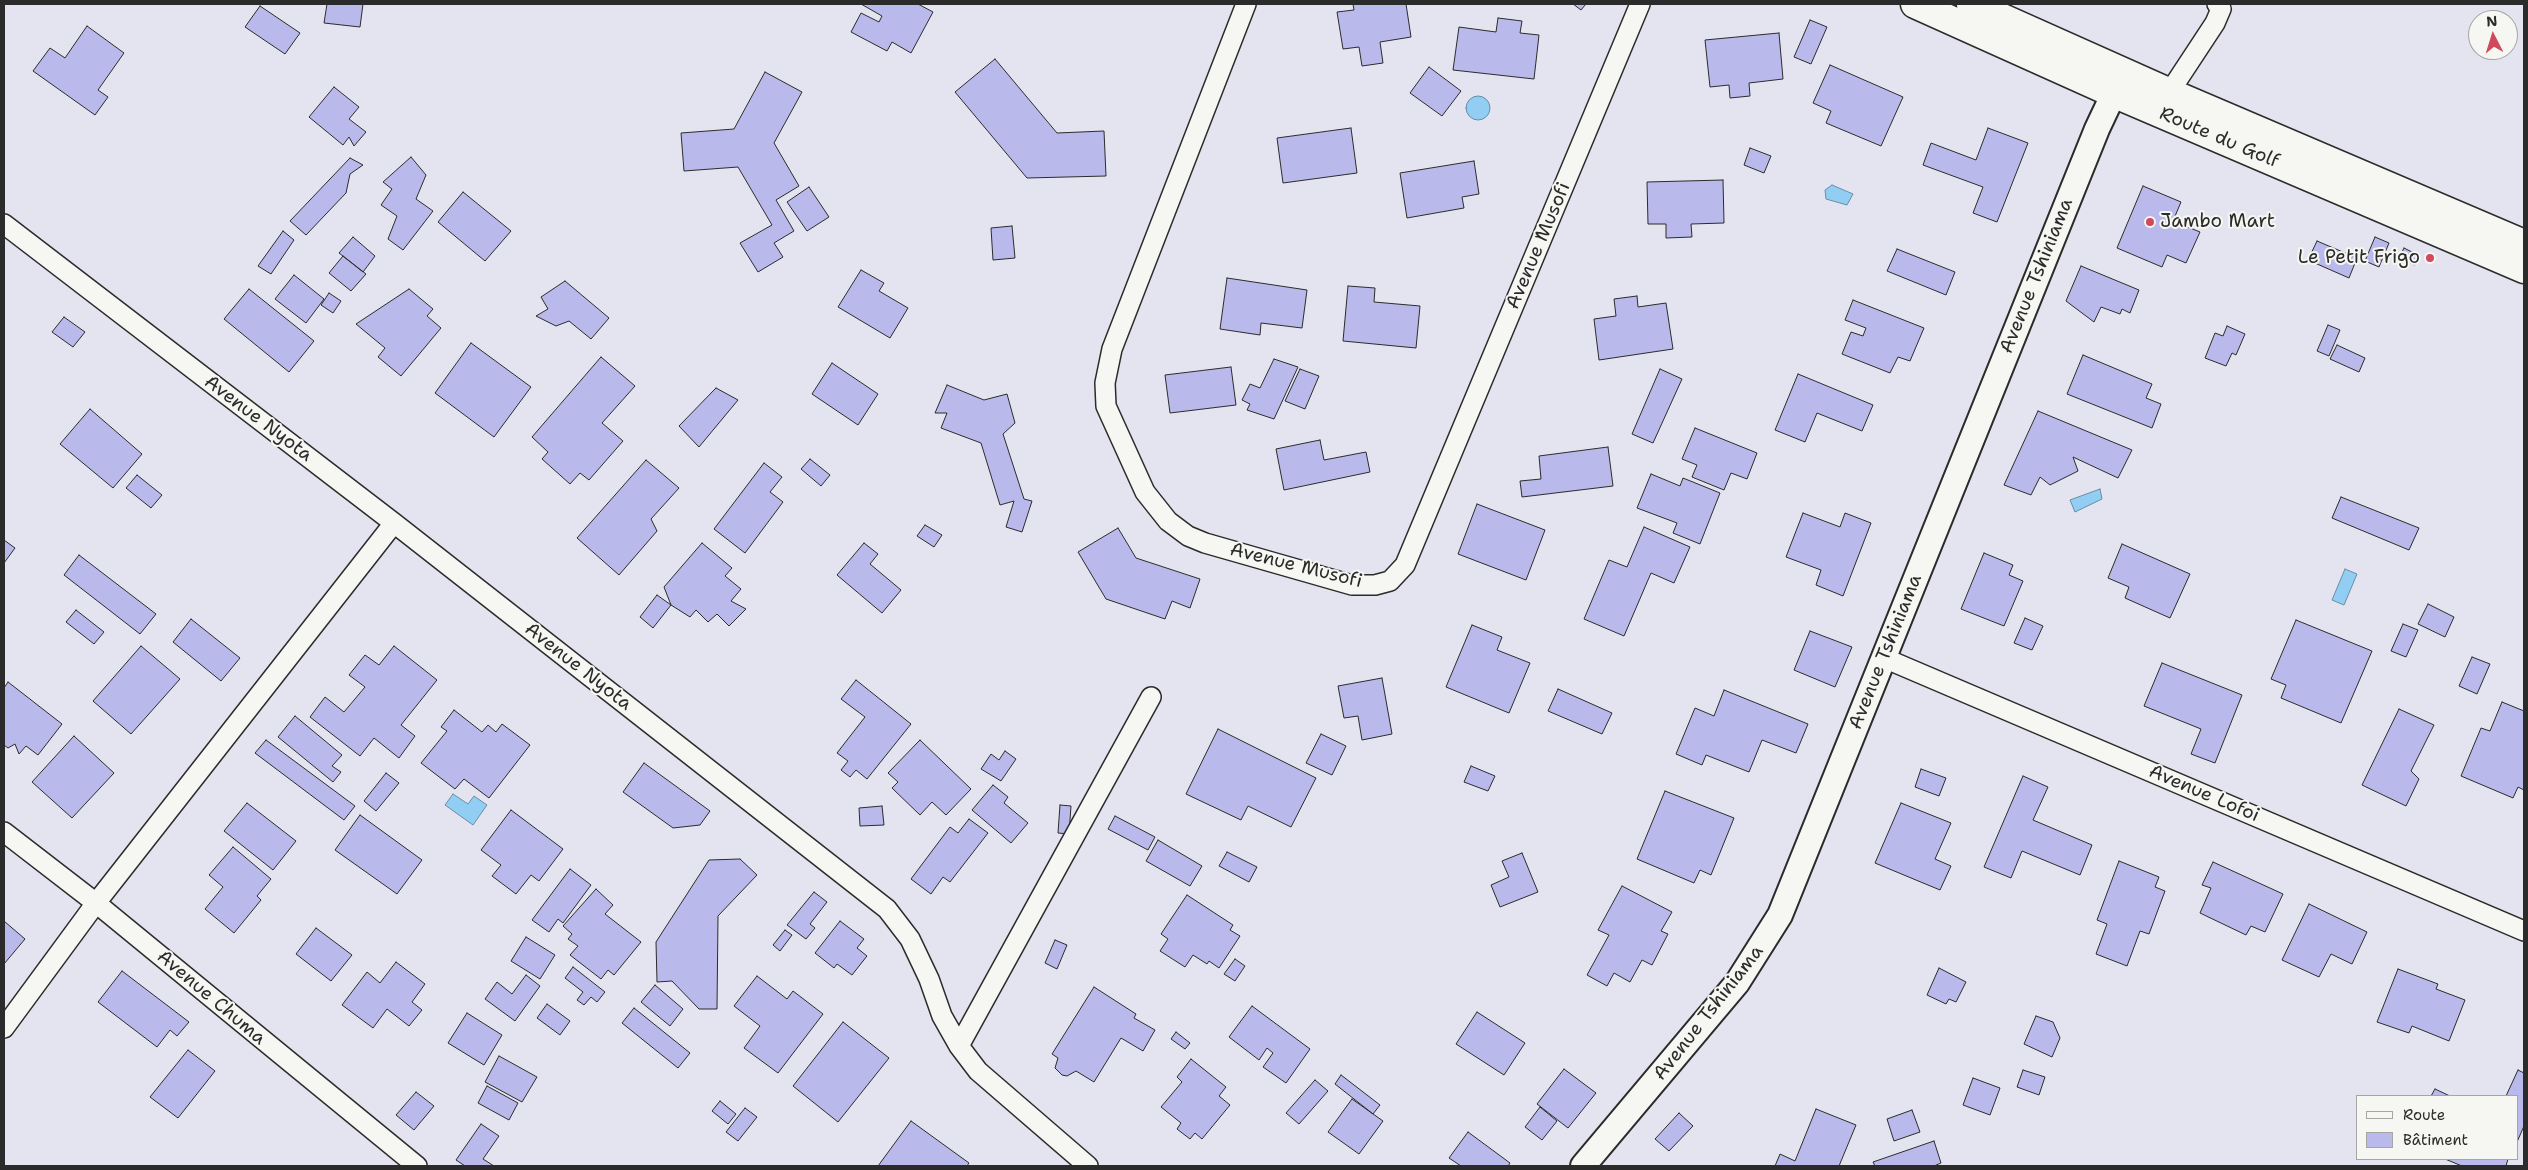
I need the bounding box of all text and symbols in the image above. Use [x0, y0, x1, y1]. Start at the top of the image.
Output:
north arrow [2468, 10, 2518, 60]
text: N [2485, 12, 2498, 31]
street label: Route du Golf [2156, 103, 2282, 173]
street label: Avenue Musofi [1502, 179, 1576, 313]
street label: Avenue Tshiniama [1995, 195, 2079, 357]
place label: Jambo Mart [2160, 211, 2275, 233]
marker: Jambo Mart [2144, 216, 2156, 228]
place label: Le Petit Frigo [2298, 247, 2420, 269]
marker: Le Petit Frigo [2424, 252, 2436, 264]
street label: Avenue Nyota [199, 371, 317, 467]
street label: Avenue Musofi [1227, 539, 1365, 593]
street label: Avenue Tshiniama [1844, 571, 1928, 733]
street label: Avenue Nyota [520, 618, 636, 716]
street label: Avenue Lofoi [2145, 760, 2263, 828]
street label: Avenue Tshiniama [1649, 941, 1769, 1085]
street label: Avenue Chuma [152, 946, 270, 1050]
legend [2356, 1095, 2518, 1160]
text: Route [2403, 1105, 2445, 1125]
text: Bâtiment [2403, 1130, 2468, 1150]

